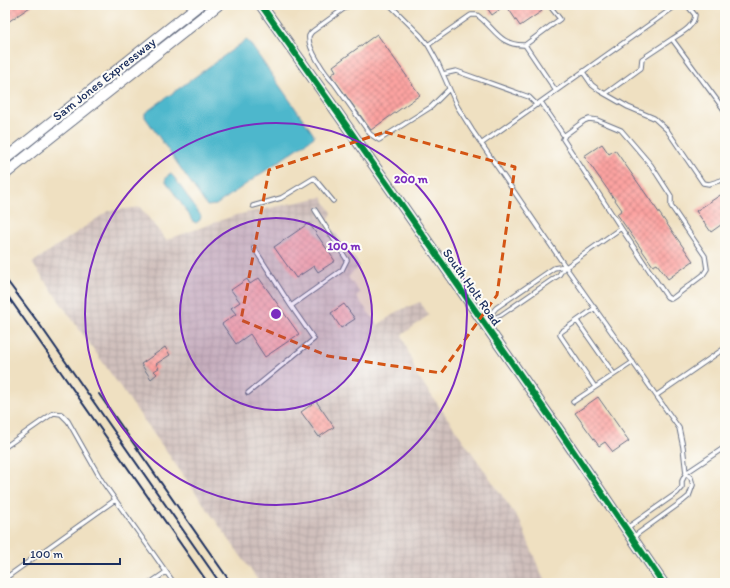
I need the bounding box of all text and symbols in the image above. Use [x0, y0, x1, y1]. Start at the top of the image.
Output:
street label: Sam Jones Expressway [49, 34, 159, 124]
text: 200 m [394, 172, 429, 186]
text: 100 m [327, 239, 361, 253]
street label: South Holt Road [440, 246, 504, 328]
centre of rings [269, 307, 283, 321]
scale bar [24, 540, 120, 566]
text: 100 m [30, 547, 63, 561]

